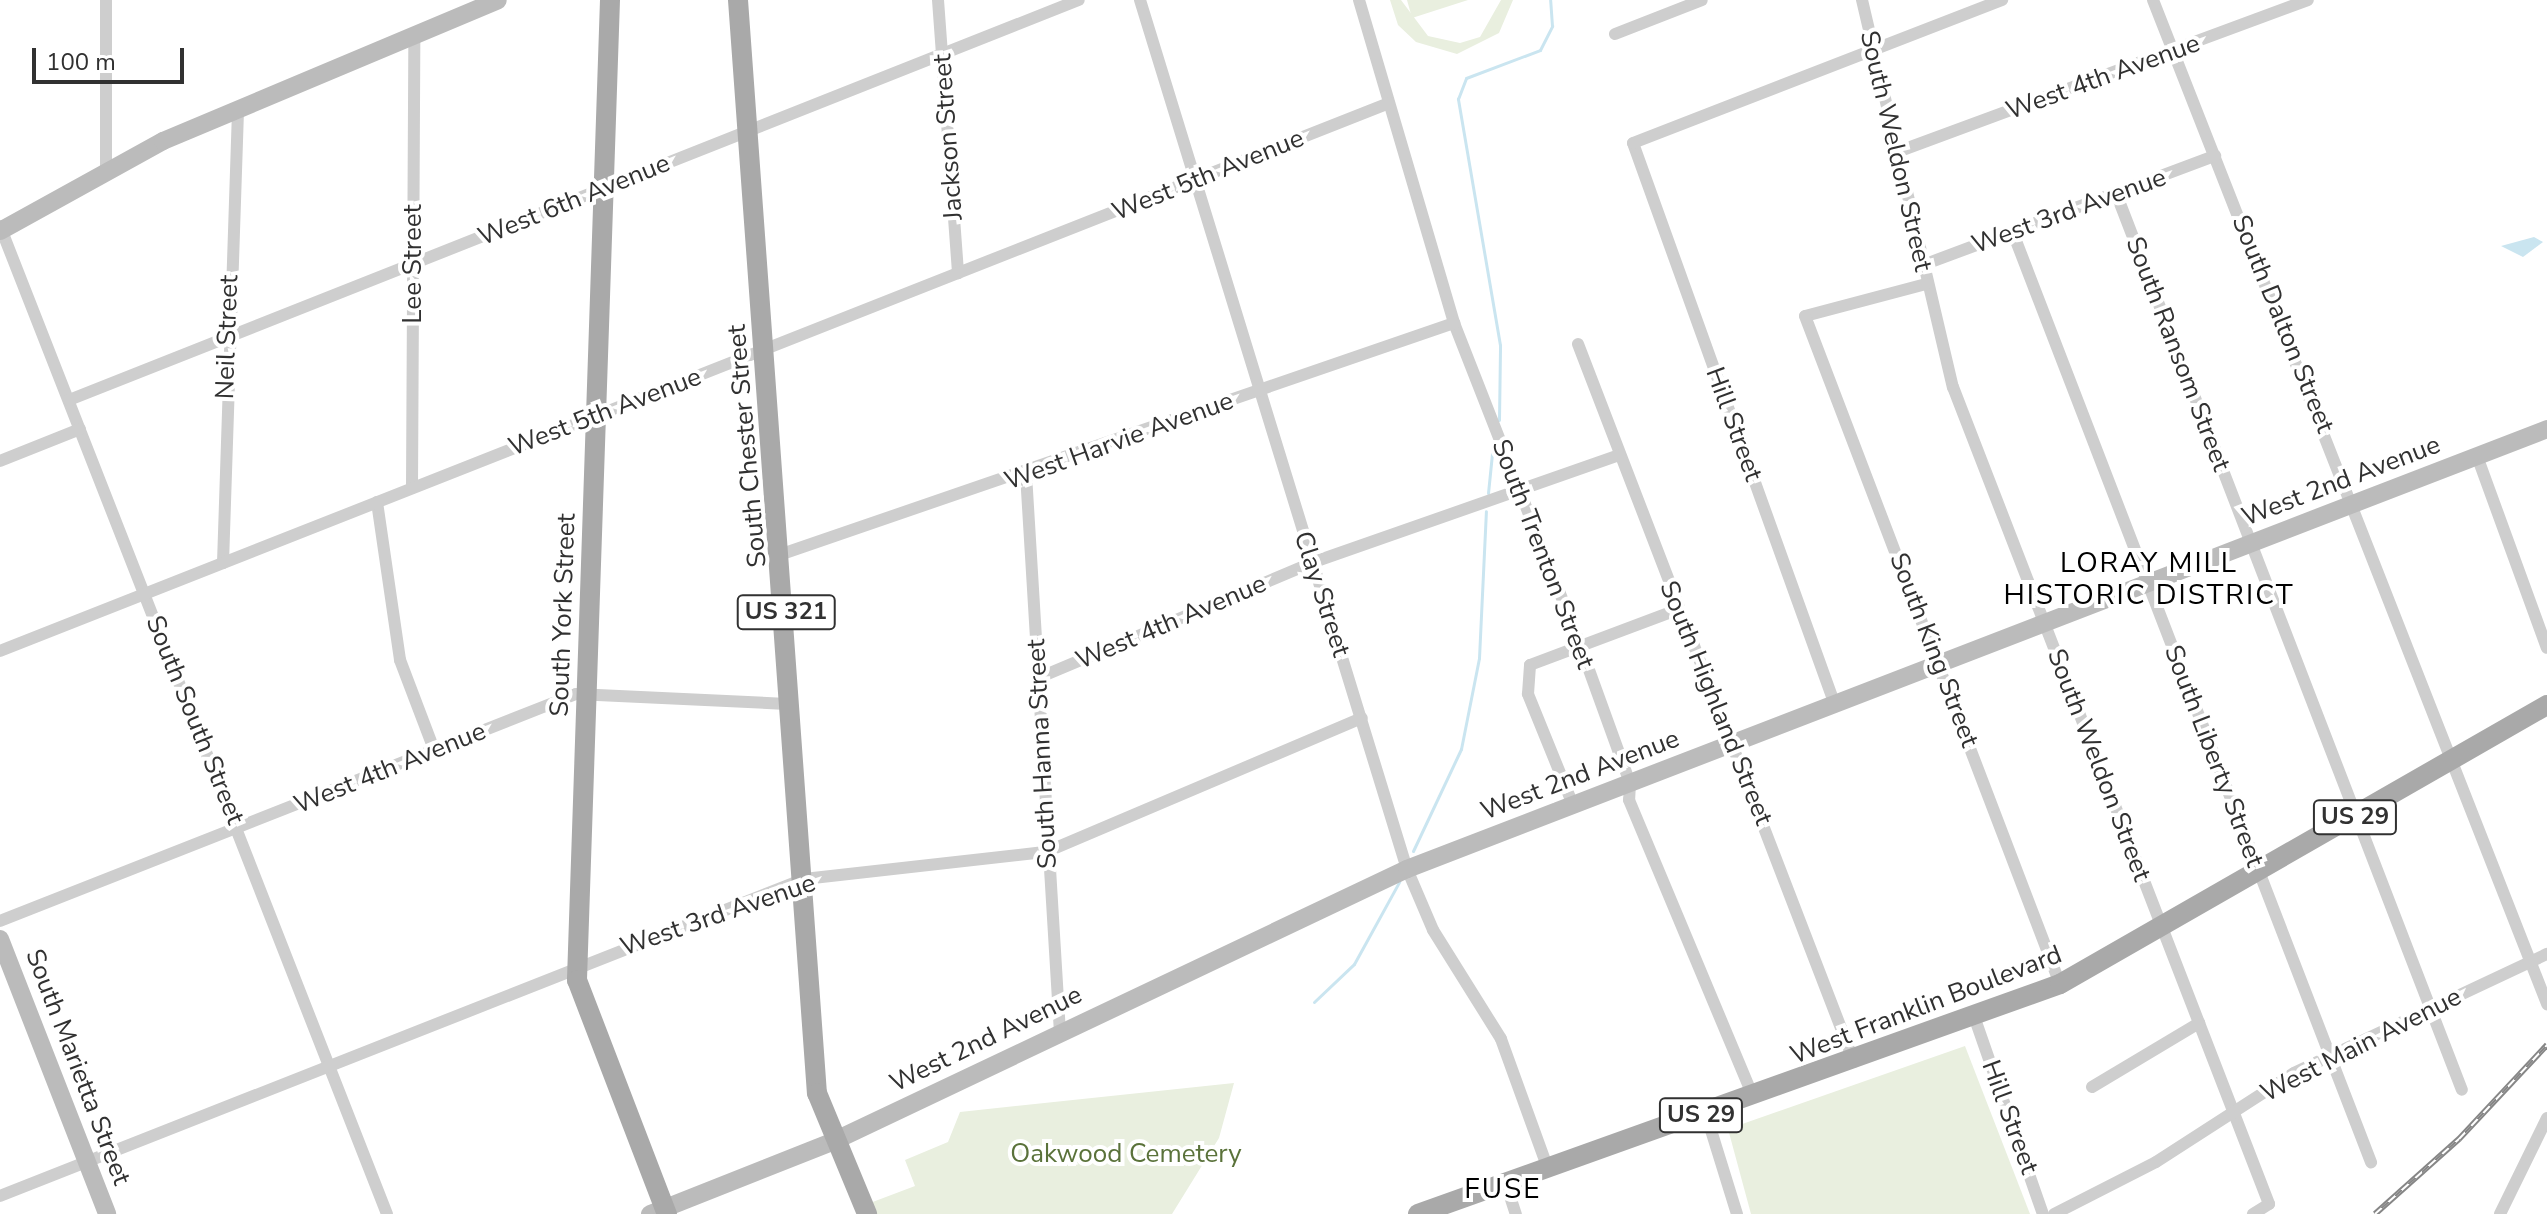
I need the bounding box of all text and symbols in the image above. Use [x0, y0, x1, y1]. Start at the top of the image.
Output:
street label: South Weldon Street [1853, 28, 1939, 274]
street label: West 4th Avenue [2002, 28, 2204, 126]
scale bar [36, 32, 188, 82]
text: 100 m [46, 46, 116, 78]
street label: Jackson Street [927, 53, 969, 221]
street label: West 5th Avenue [1108, 122, 1308, 228]
street label: West 6th Avenue [474, 147, 674, 253]
street label: West 3rd Avenue [1968, 161, 2170, 261]
street label: Lee Street [397, 204, 429, 324]
street label: South Dalton Street [2225, 211, 2341, 437]
street label: South Ransom Street [2119, 232, 2237, 476]
street label: Neil Street [209, 274, 245, 400]
street label: South Chester Street [721, 323, 773, 569]
street label: West 5th Avenue [504, 361, 706, 463]
street label: Hill Street [1699, 363, 1769, 485]
street label: West Harvie Avenue [1000, 385, 1238, 497]
street label: West 2nd Avenue [2237, 429, 2445, 533]
street label: South Trenton Street [1485, 435, 1601, 673]
street label: South York Street [544, 513, 582, 717]
street label: Clay Street [1287, 527, 1357, 661]
district label: LORAY MILL HISTORIC DISTRICT [2003, 546, 2295, 612]
street label: South King Street [1883, 548, 1985, 752]
street label: West 4th Avenue [1071, 568, 1271, 676]
street label: South Highland Street [1653, 576, 1779, 830]
road number: US 321 [736, 592, 836, 632]
street label: South South Street [139, 611, 251, 829]
street label: South Hanna Street [1020, 638, 1064, 870]
street label: South Liberty Street [2157, 641, 2271, 871]
street label: South Weldon Street [2040, 645, 2158, 885]
street label: West 4th Avenue [290, 715, 490, 821]
street label: West 2nd Avenue [1476, 723, 1684, 827]
road number: US 29 [2311, 797, 2399, 837]
street label: West 3rd Avenue [616, 867, 820, 963]
street label: West Franklin Boulevard [1786, 939, 2066, 1071]
street label: South Marietta Street [19, 945, 137, 1189]
street label: West 2nd Avenue [885, 979, 1087, 1099]
street label: West Main Avenue [2255, 981, 2467, 1109]
street label: Hill Street [1975, 1056, 2045, 1178]
road number: US 29 [1657, 1095, 1745, 1135]
park label: Oakwood Cemetery [1010, 1138, 1242, 1170]
district label: FUSE [1464, 1172, 1542, 1206]

